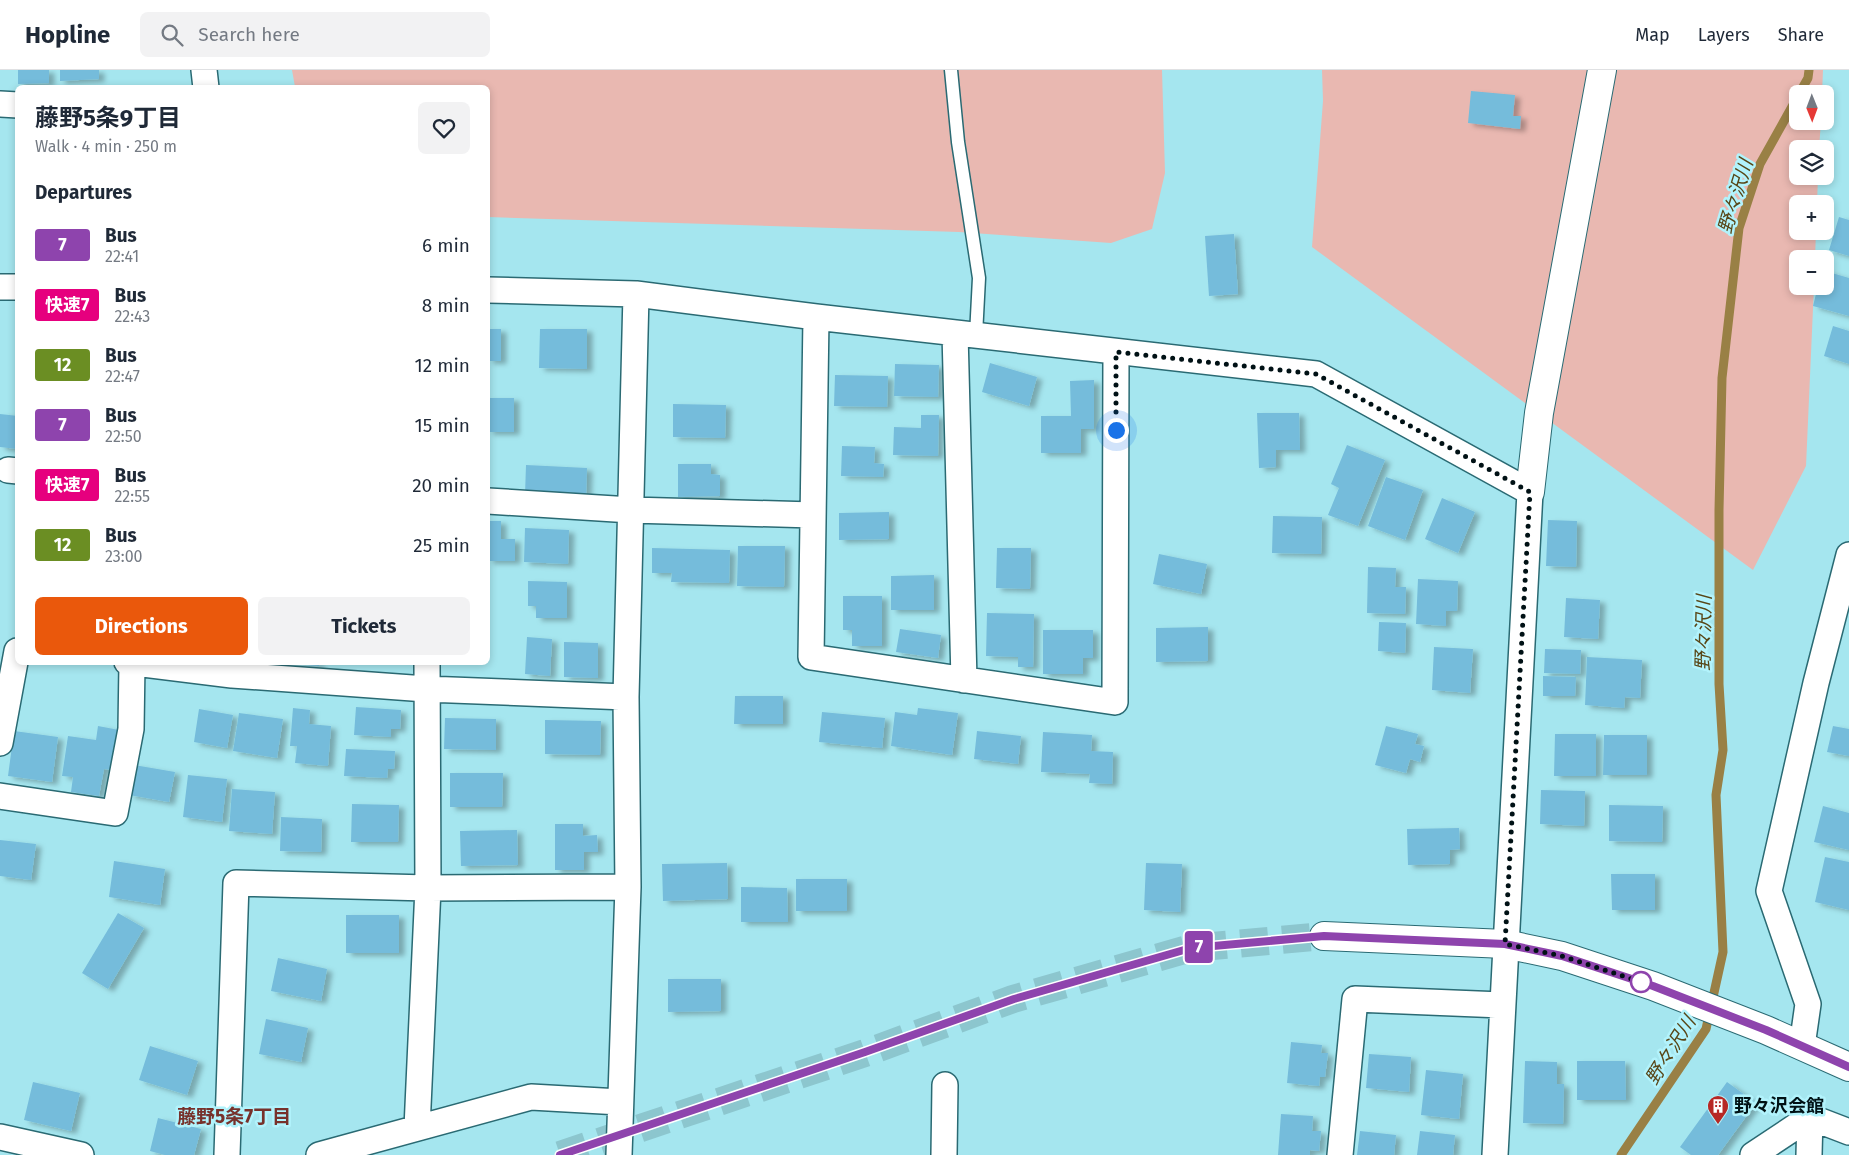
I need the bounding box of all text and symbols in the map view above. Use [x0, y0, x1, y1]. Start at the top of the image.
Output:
search box [140, 12, 490, 57]
text: Hopline [25, 21, 110, 49]
icon: search [158, 21, 186, 49]
text: Search here [198, 23, 300, 46]
text: Map [1635, 24, 1670, 46]
text: Layers [1698, 24, 1750, 46]
text: Share [1778, 24, 1824, 46]
north arrow [1789, 85, 1834, 130]
map controls [1789, 85, 1834, 295]
button: heart [418, 102, 470, 154]
text: 藤野5条9丁目 [35, 104, 181, 132]
text: Walk · 4 min · 250 m [35, 137, 177, 156]
button: layers [1789, 140, 1834, 185]
water label: 野々沢川 [1713, 155, 1758, 236]
text: Departures [35, 181, 132, 204]
button: + [1789, 195, 1834, 240]
text: Bus [105, 224, 137, 247]
text: 7 [58, 234, 67, 256]
text: 6 min [422, 234, 470, 257]
text: 22:41 [105, 247, 139, 266]
button: − [1789, 250, 1834, 295]
text: Bus [114, 284, 146, 307]
text: 快速7 [45, 294, 89, 316]
text: 8 min [422, 294, 470, 317]
text: 22:43 [114, 307, 150, 326]
text: Bus [105, 344, 137, 367]
text: 12 [54, 354, 71, 376]
text: 12 min [415, 354, 470, 377]
text: 22:47 [105, 367, 140, 386]
text: Bus [105, 404, 137, 427]
text: 7 [58, 414, 67, 436]
text: 15 min [414, 414, 470, 437]
your location [1104, 418, 1129, 443]
text: 22:50 [105, 427, 142, 446]
text: Bus [114, 464, 146, 487]
text: 快速7 [45, 474, 89, 496]
text: 20 min [412, 474, 470, 497]
text: 22:55 [114, 487, 150, 506]
text: Bus [105, 524, 137, 547]
text: 12 [54, 534, 71, 556]
text: 25 min [413, 534, 470, 557]
text: 23:00 [105, 547, 143, 566]
water label: 野々沢川 [1691, 593, 1716, 671]
button: Directions [35, 597, 248, 655]
button: Tickets [258, 597, 470, 655]
line badge: 7 [1183, 931, 1215, 963]
text: 7 [1195, 936, 1203, 958]
unlabelled marker [1630, 971, 1652, 993]
water label: 野々沢川 [1641, 1010, 1701, 1089]
building icon: 野々沢会館 [1706, 1094, 1730, 1125]
place label: 野々沢会館 [1734, 1095, 1824, 1117]
district label: 藤野5条7丁目 [177, 1105, 291, 1128]

